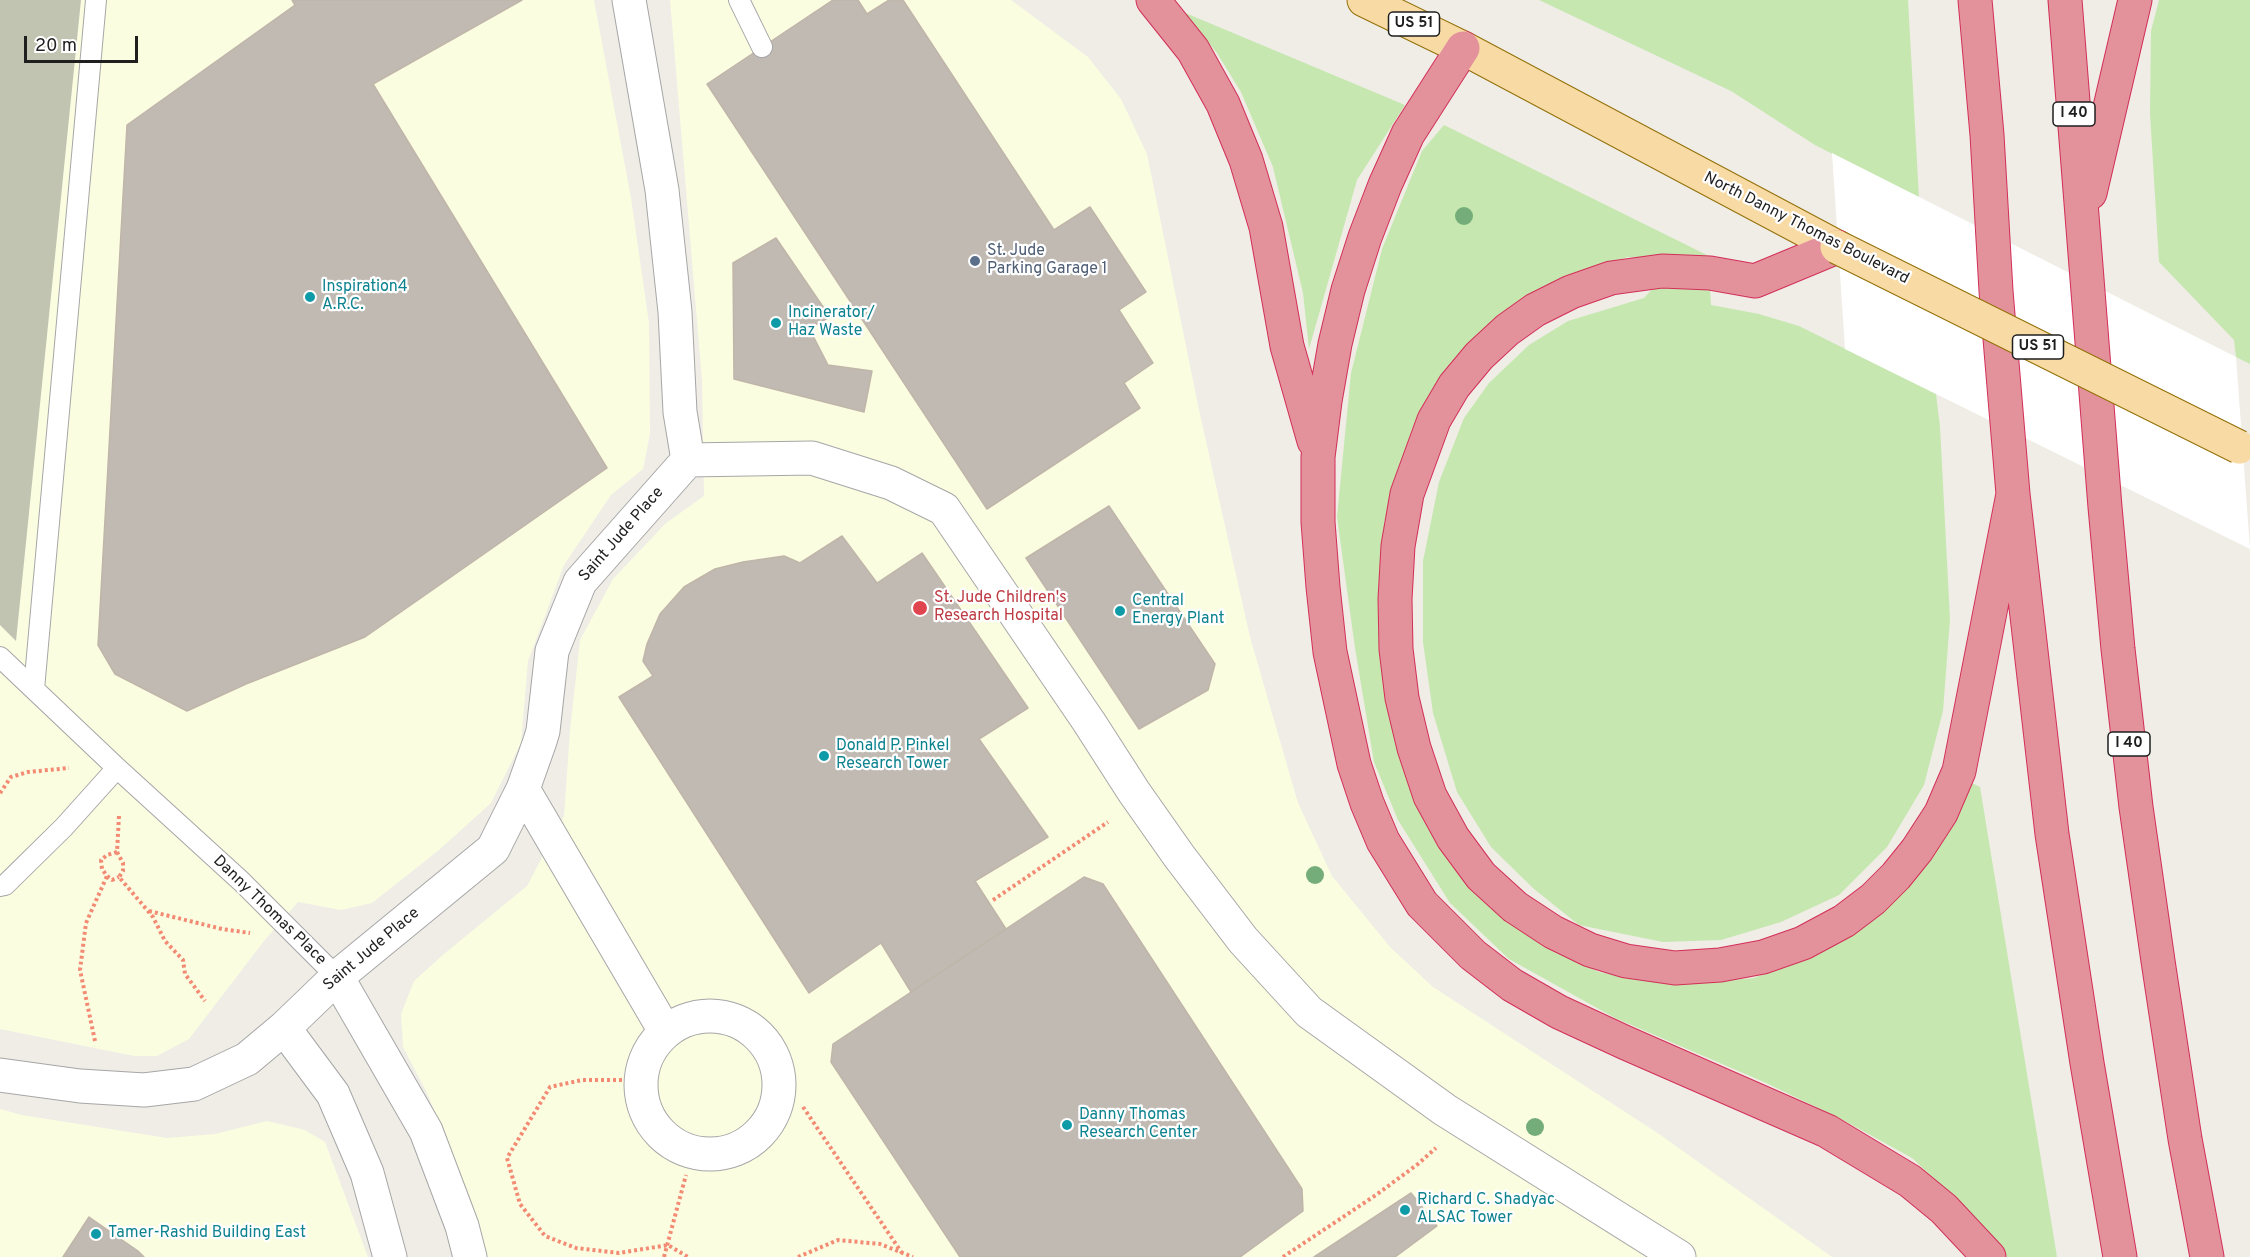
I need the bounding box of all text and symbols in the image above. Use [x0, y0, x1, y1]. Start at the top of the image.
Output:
road number: US 51 [1388, 12, 1440, 36]
scale bar [27, 24, 141, 62]
text: 20 m [35, 35, 77, 58]
road number: I 40 [2053, 102, 2095, 126]
street label: North Danny Thomas Boulevard [1700, 169, 1912, 289]
place label: St. Jude Parking Garage 1 [987, 242, 1108, 280]
marker: St. Jude Parking Garage 1 [968, 254, 982, 268]
place label: Inspiration4 A.R.C. [322, 278, 408, 316]
marker: Inspiration4 A.R.C. [303, 290, 317, 304]
place label: Incinerator/ Haz Waste [788, 304, 875, 342]
marker: Incinerator/ Haz Waste [769, 316, 783, 330]
road number: US 51 [2012, 335, 2064, 359]
street label: Saint Jude Place [576, 484, 668, 586]
place label: St. Jude Children's Research Hospital [934, 589, 1067, 627]
place label: Central Energy Plant [1132, 592, 1224, 630]
marker: St. Jude Children's Research Hospital [911, 599, 929, 617]
marker: Central Energy Plant [1113, 604, 1127, 618]
road number: I 40 [2108, 732, 2150, 756]
place label: Donald P. Pinkel Research Tower [836, 737, 949, 775]
marker: Donald P. Pinkel Research Tower [817, 749, 831, 763]
street label: Danny Thomas Place [208, 852, 330, 970]
street label: Saint Jude Place [320, 904, 424, 996]
place label: Danny Thomas Research Center [1079, 1106, 1198, 1144]
marker: Danny Thomas Research Center [1060, 1118, 1074, 1132]
place label: Richard C. Shadyac ALSAC Tower [1417, 1191, 1555, 1229]
marker: Richard C. Shadyac ALSAC Tower [1398, 1203, 1412, 1217]
place label: Tamer-Rashid Building East [108, 1224, 306, 1244]
marker: Tamer-Rashid Building East [89, 1227, 103, 1241]

